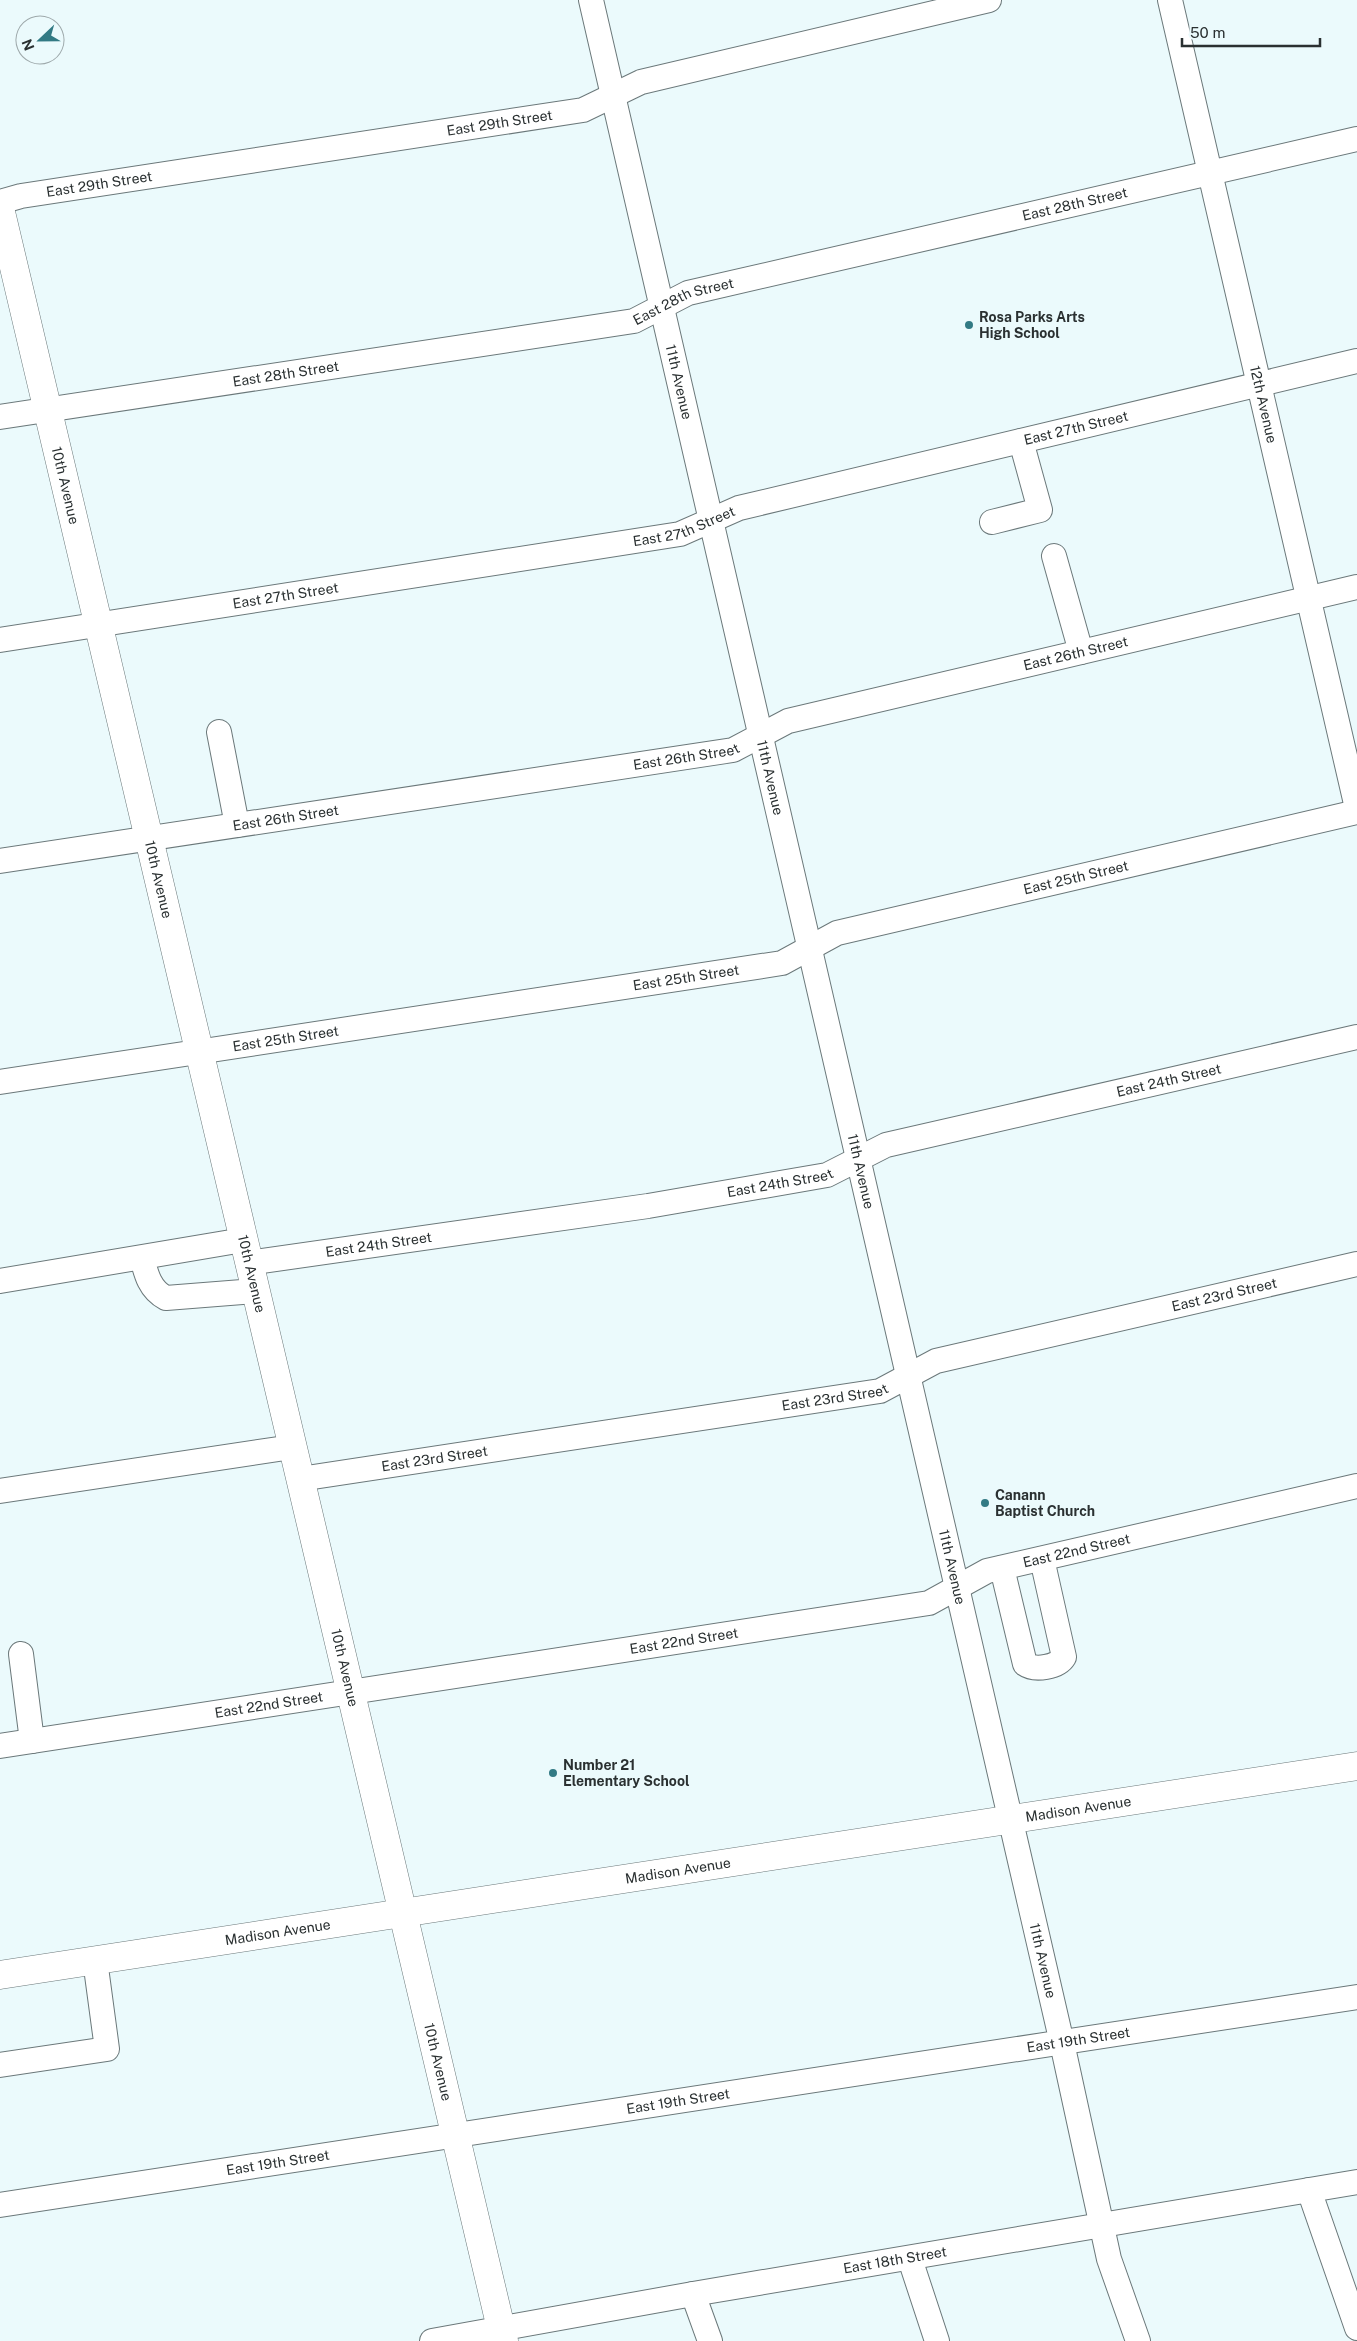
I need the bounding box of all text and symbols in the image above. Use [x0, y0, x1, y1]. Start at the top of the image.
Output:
north arrow [15, 15, 65, 65]
scale bar [1182, 15, 1320, 47]
text: 50 m [1190, 24, 1225, 41]
text: N [18, 37, 37, 53]
street label: East 29th Street [445, 107, 554, 139]
street label: East 29th Street [45, 168, 153, 200]
street label: East 28th Street [1021, 184, 1129, 224]
street label: East 28th Street [630, 275, 735, 328]
place label: Rosa Parks Arts High School [979, 309, 1085, 341]
marker: Rosa Parks Arts High School [963, 319, 975, 331]
street label: 11th Avenue [663, 343, 695, 421]
street label: East 28th Street [231, 358, 340, 390]
street label: 12th Avenue [1247, 364, 1280, 445]
street label: East 27th Street [1022, 408, 1130, 448]
street label: 10th Avenue [49, 445, 82, 526]
street label: East 27th Street [632, 503, 737, 549]
street label: East 27th Street [232, 579, 340, 612]
street label: East 26th Street [1022, 633, 1130, 673]
street label: 11th Avenue [754, 739, 787, 817]
street label: East 26th Street [632, 740, 742, 773]
street label: East 26th Street [232, 802, 340, 834]
street label: 10th Avenue [142, 839, 176, 920]
street label: East 25th Street [1022, 857, 1130, 897]
street label: East 25th Street [632, 962, 740, 994]
street label: East 25th Street [231, 1023, 340, 1055]
street label: East 24th Street [1115, 1060, 1223, 1100]
street label: 11th Avenue [845, 1132, 877, 1210]
street label: East 24th Street [726, 1165, 836, 1200]
street label: East 24th Street [325, 1229, 433, 1260]
street label: 10th Avenue [235, 1233, 269, 1314]
street label: East 23rd Street [1170, 1275, 1278, 1314]
street label: East 23rd Street [781, 1380, 891, 1414]
street label: East 23rd Street [380, 1443, 489, 1475]
place label: Canann Baptist Church [995, 1487, 1095, 1519]
marker: Canann Baptist Church [979, 1497, 991, 1509]
street label: 11th Avenue [936, 1528, 969, 1606]
street label: East 22nd Street [1021, 1530, 1132, 1571]
street label: East 22nd Street [629, 1624, 739, 1657]
street label: 10th Avenue [328, 1627, 362, 1708]
street label: East 22nd Street [213, 1688, 324, 1721]
place label: Number 21 Elementary School [563, 1757, 690, 1789]
marker: Number 21 Elementary School [547, 1767, 559, 1779]
street label: Madison Avenue [1024, 1793, 1132, 1825]
street label: Madison Avenue [624, 1855, 732, 1887]
street label: Madison Avenue [224, 1916, 332, 1948]
street label: 11th Avenue [1027, 1922, 1059, 2000]
street label: 10th Avenue [421, 2022, 455, 2102]
street label: East 19th Street [1026, 2024, 1131, 2056]
street label: East 19th Street [625, 2085, 731, 2117]
street label: East 19th Street [225, 2147, 331, 2178]
street label: East 18th Street [842, 2243, 948, 2277]

